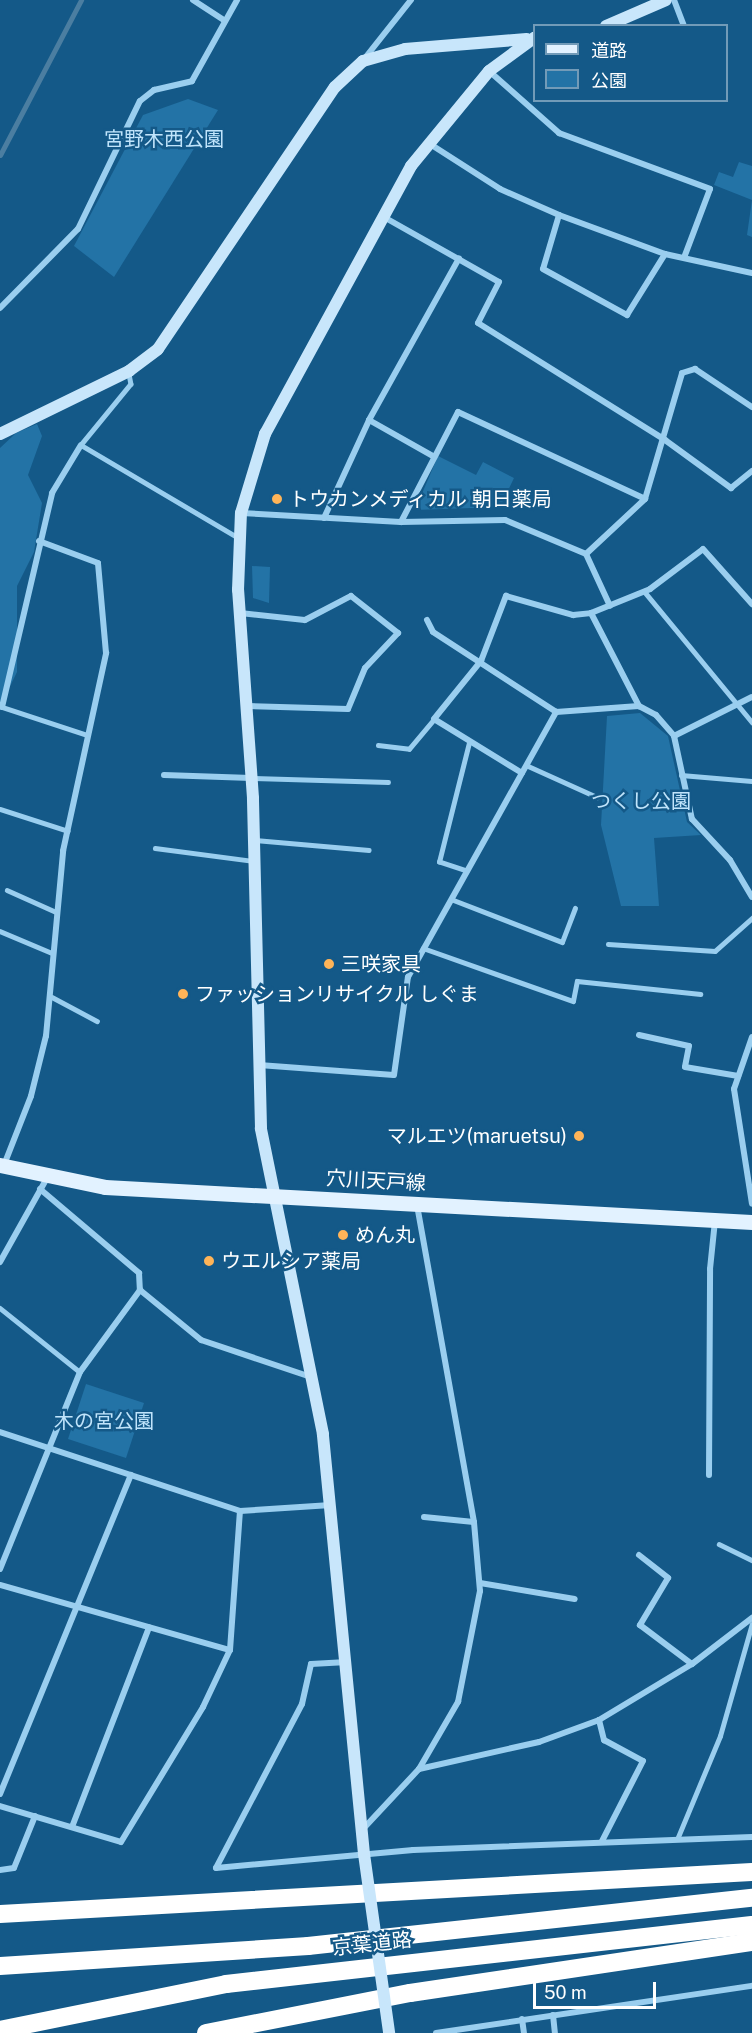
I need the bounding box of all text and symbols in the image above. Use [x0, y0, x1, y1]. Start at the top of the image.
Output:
legend [533, 24, 728, 102]
text: 道路 [591, 40, 627, 61]
text: 公園 [591, 70, 627, 91]
park label: 宮野木西公園 [104, 127, 224, 151]
place label: トウカンメディカル 朝日薬局 [289, 487, 554, 511]
marker: トウカンメディカル 朝日薬局 [270, 492, 284, 506]
park label: つくし公園 [591, 789, 691, 813]
place label: 三咲家具 [341, 952, 421, 976]
marker: 三咲家具 [322, 957, 336, 971]
place label: ファッションリサイクル しぐま [195, 982, 480, 1006]
marker: ファッションリサイクル しぐま [176, 987, 190, 1001]
place label: マルエツ(maruetsu) [387, 1124, 567, 1148]
marker: マルエツ(maruetsu) [572, 1129, 586, 1143]
street label: 穴川天戸線 [325, 1166, 427, 1196]
place label: めん丸 [355, 1223, 415, 1247]
marker: めん丸 [336, 1228, 350, 1242]
place label: ウエルシア薬局 [221, 1249, 361, 1273]
marker: ウエルシア薬局 [202, 1254, 216, 1268]
park label: 木の宮公園 [54, 1409, 154, 1433]
street label: 京葉道路 [331, 1928, 413, 1960]
scale bar [536, 1970, 659, 2008]
text: 50 m [544, 1982, 587, 2003]

